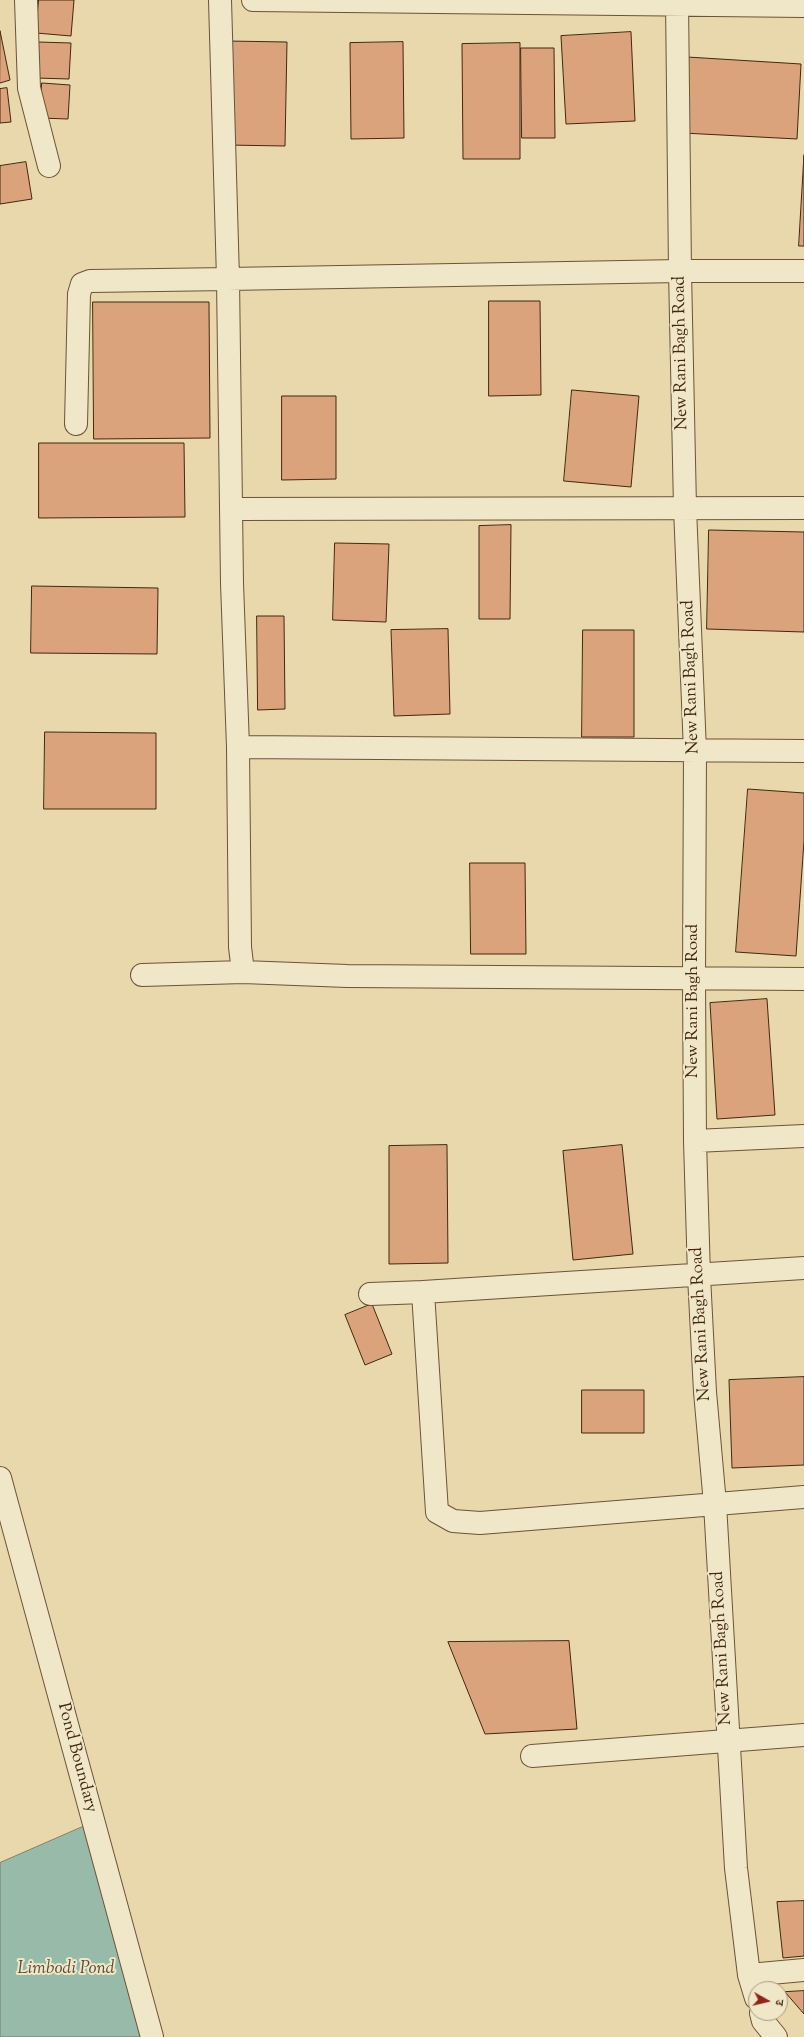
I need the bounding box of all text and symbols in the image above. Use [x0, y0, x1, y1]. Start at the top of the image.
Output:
street label: New Rani Bagh Road [670, 276, 694, 430]
street label: New Rani Bagh Road [679, 600, 705, 754]
street label: New Rani Bagh Road [684, 924, 704, 1078]
street label: New Rani Bagh Road [688, 1246, 716, 1402]
street label: New Rani Bagh Road [709, 1570, 737, 1726]
street label: Pond Boundary [52, 1701, 100, 1815]
water label: Limbodi Pond [17, 1959, 115, 1981]
north arrow [748, 1981, 788, 2021]
text: उ [771, 1999, 787, 2006]

